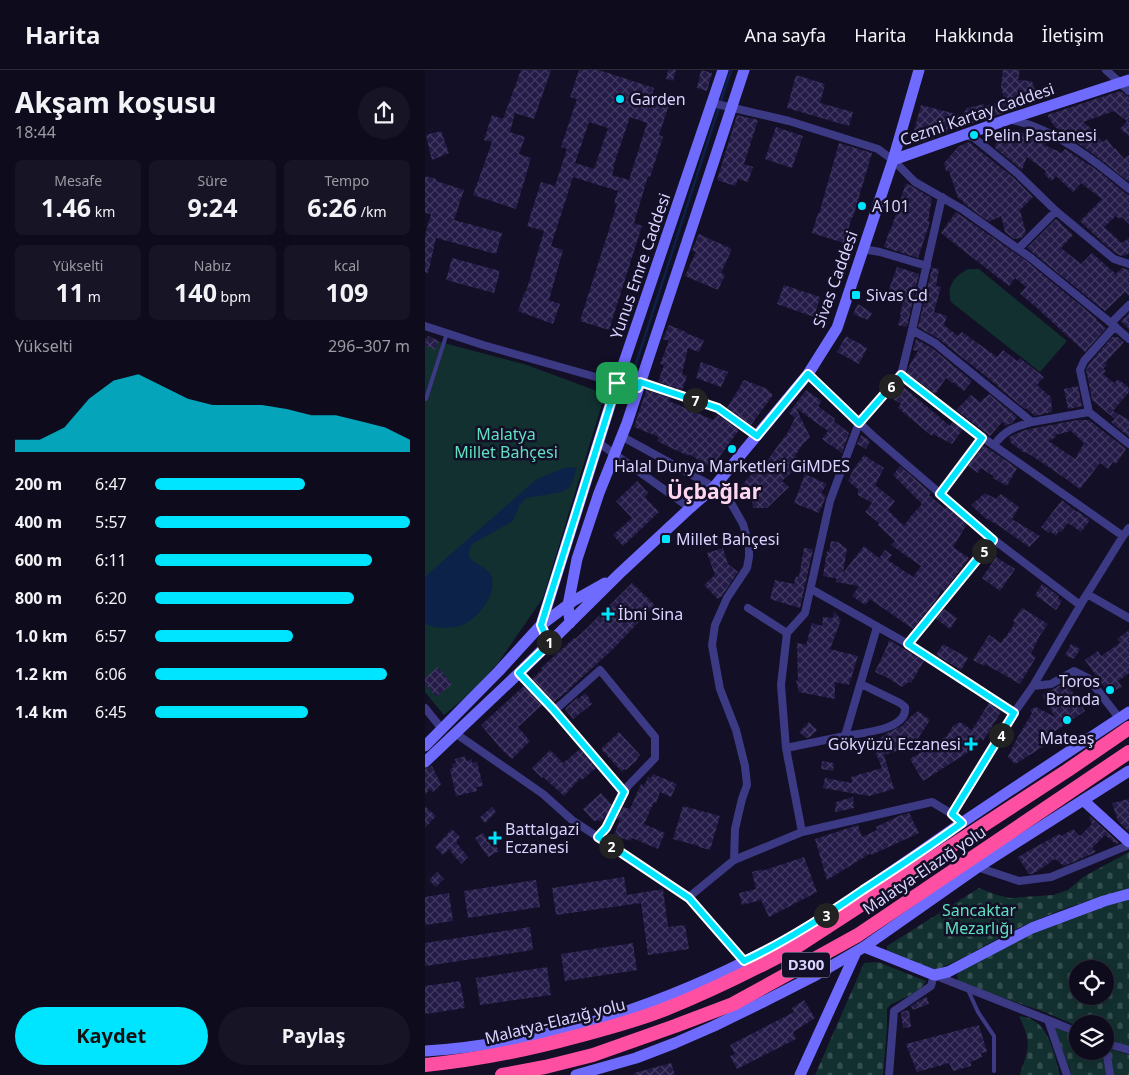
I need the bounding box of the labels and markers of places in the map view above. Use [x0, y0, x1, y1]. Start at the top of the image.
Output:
place label: Garden [630, 88, 686, 110]
marker: Garden [614, 93, 626, 105]
place label: Pelin Pastanesi [984, 124, 1097, 146]
marker: Pelin Pastanesi [968, 129, 980, 141]
place label: A101 [872, 195, 910, 217]
marker: A101 [856, 200, 868, 212]
place label: Sivas Cd [866, 284, 928, 306]
marker: Sivas Cd [850, 289, 862, 301]
pin [596, 362, 638, 404]
pin: 6 [879, 374, 903, 398]
pin: 7 [683, 388, 707, 412]
marker: Halal Dunya Marketleri GiMDES [726, 443, 738, 455]
place label: Halal Dunya Marketleri GiMDES [614, 455, 850, 477]
place label: Millet Bahçesi [676, 528, 780, 550]
marker: Millet Bahçesi [660, 533, 672, 545]
pin: 5 [971, 538, 997, 564]
place label: İbni Sina [618, 603, 683, 625]
marker: İbni Sina [602, 608, 614, 620]
pin: 1 [537, 630, 561, 654]
place label: Toros Branda [1046, 670, 1100, 710]
marker: Toros Branda [1104, 684, 1116, 696]
marker: Mateaş [1061, 714, 1073, 726]
pin: 4 [989, 722, 1013, 748]
place label: Mateaş [1040, 727, 1094, 749]
place label: Gökyüzü Eczanesi [828, 733, 961, 755]
marker: Gökyüzü Eczanesi [965, 738, 977, 750]
place label: Battalgazi Eczanesi [505, 818, 580, 858]
marker: Battalgazi Eczanesi [489, 832, 501, 844]
pin: 2 [599, 834, 623, 858]
pin: 3 [813, 902, 839, 928]

